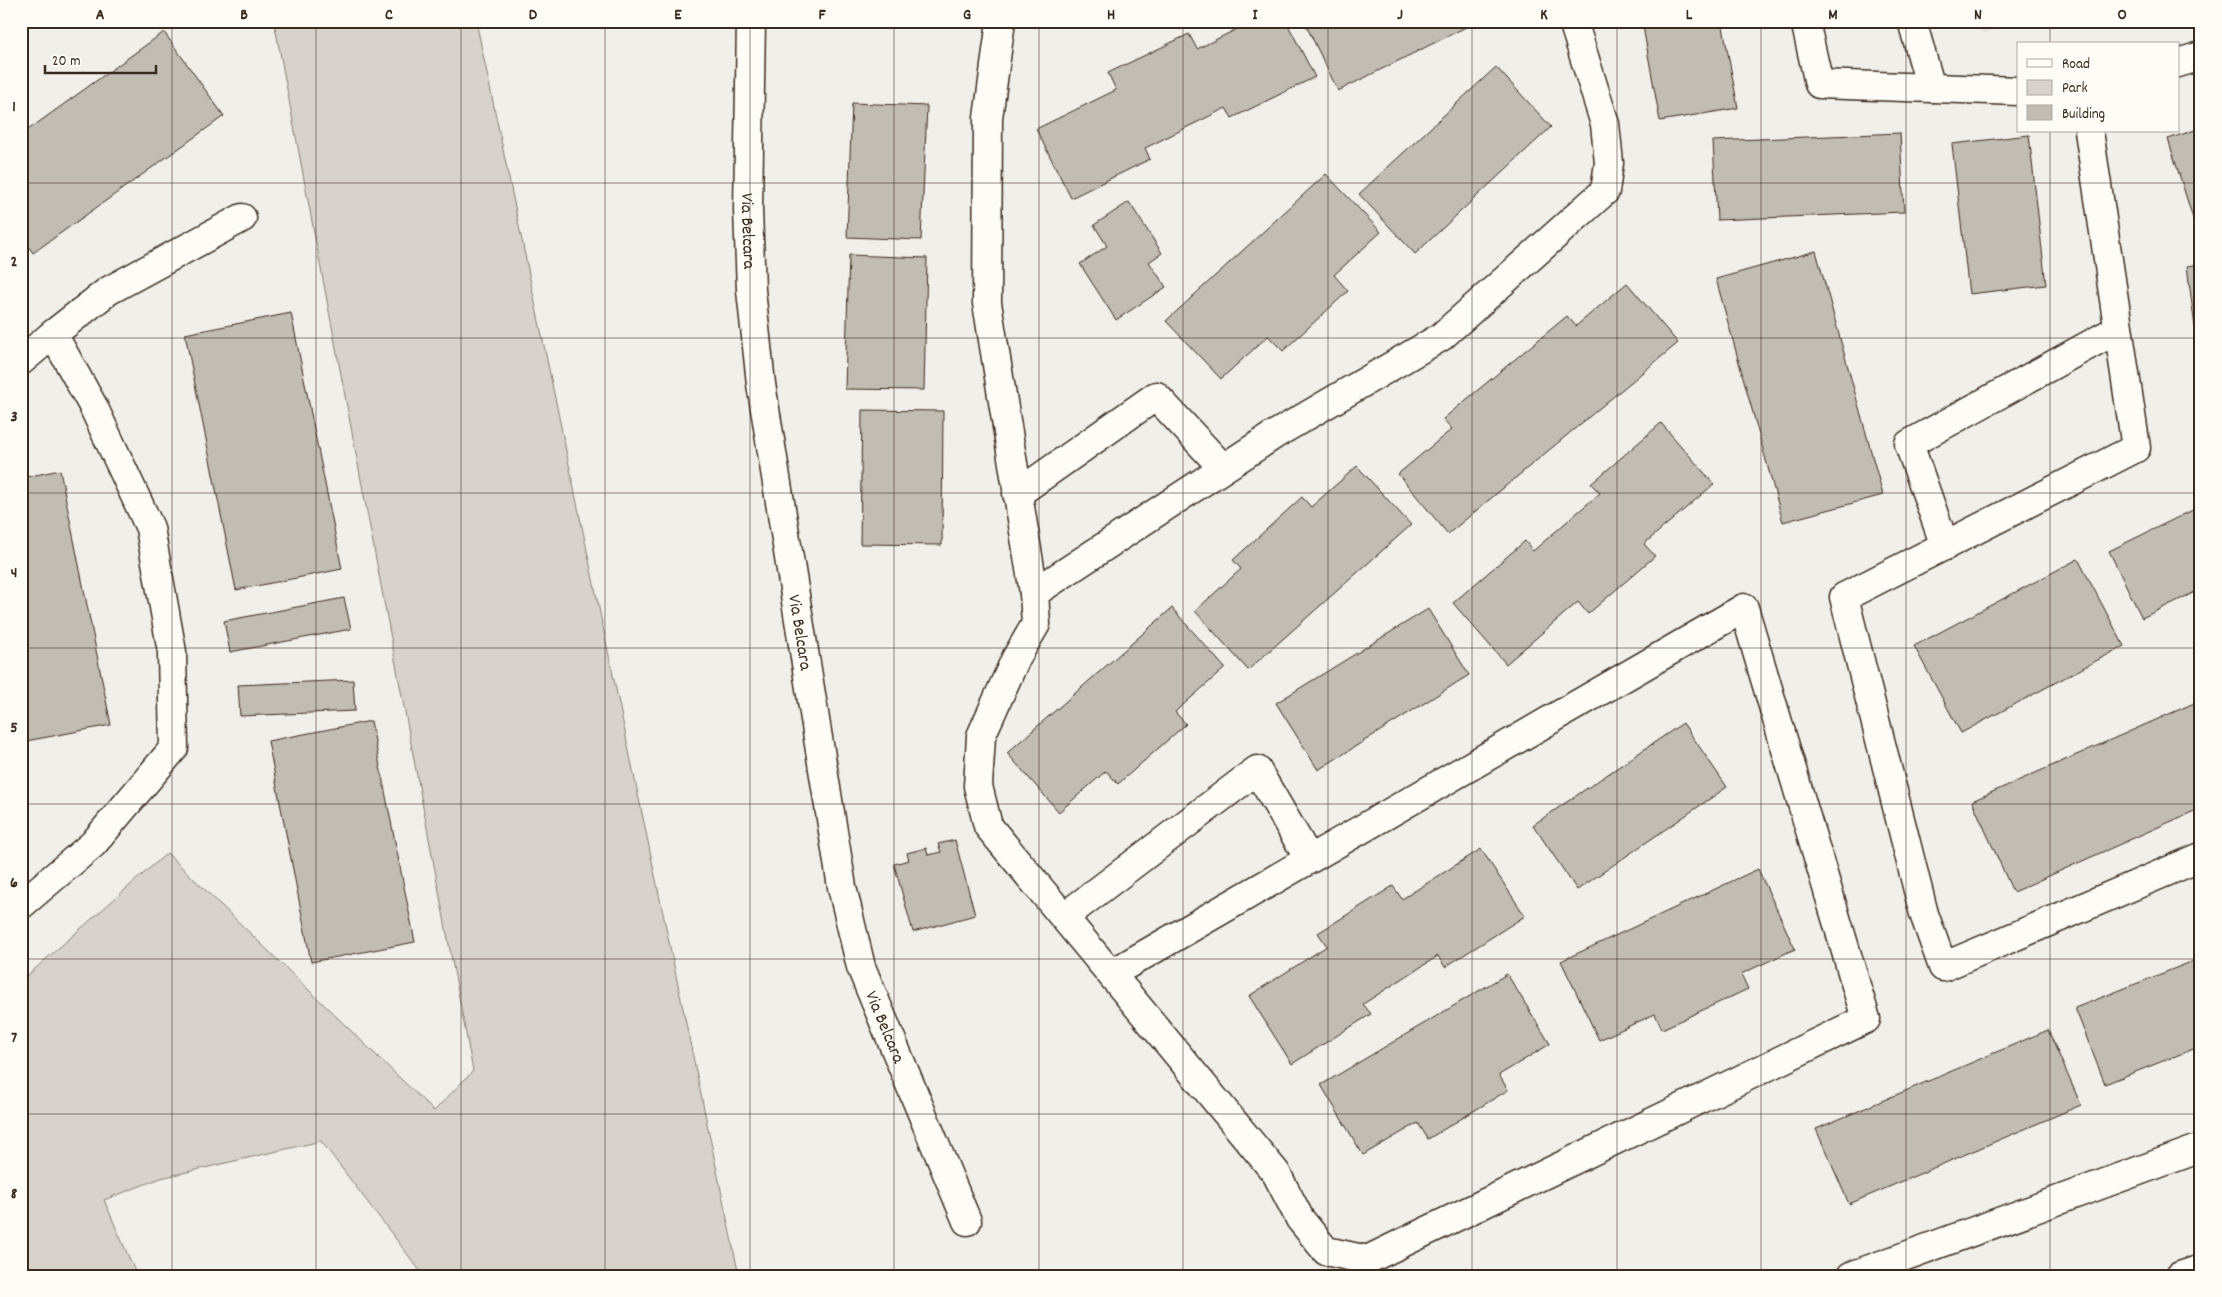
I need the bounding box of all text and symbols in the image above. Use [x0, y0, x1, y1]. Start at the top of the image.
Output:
text: A [96, 4, 105, 27]
text: B [240, 4, 248, 27]
text: C [385, 4, 393, 27]
text: D [529, 4, 538, 27]
text: E [674, 4, 682, 27]
text: F [818, 4, 826, 27]
text: G [963, 4, 971, 27]
text: H [1107, 4, 1115, 27]
text: I [1253, 4, 1259, 27]
text: J [1397, 4, 1403, 27]
text: K [1540, 4, 1548, 27]
text: L [1686, 4, 1693, 27]
text: M [1828, 4, 1838, 27]
text: N [1974, 4, 1982, 27]
text: O [2117, 4, 2127, 27]
scale bar [45, 42, 156, 74]
legend [2017, 42, 2180, 132]
text: 20 m [52, 51, 80, 73]
text: Road [2062, 54, 2090, 76]
text: Park [2062, 78, 2088, 100]
text: 1 [12, 96, 16, 119]
text: Building [2062, 104, 2105, 126]
street label: Via Belcara [733, 193, 760, 270]
text: 2 [11, 251, 18, 274]
text: 3 [10, 406, 18, 429]
text: 4 [11, 562, 17, 585]
street label: Via Belcara [780, 593, 817, 673]
text: 5 [10, 717, 18, 740]
text: 6 [10, 872, 18, 895]
street label: Via Belcara [857, 988, 910, 1068]
text: 7 [11, 1027, 17, 1050]
text: 8 [11, 1183, 18, 1206]

